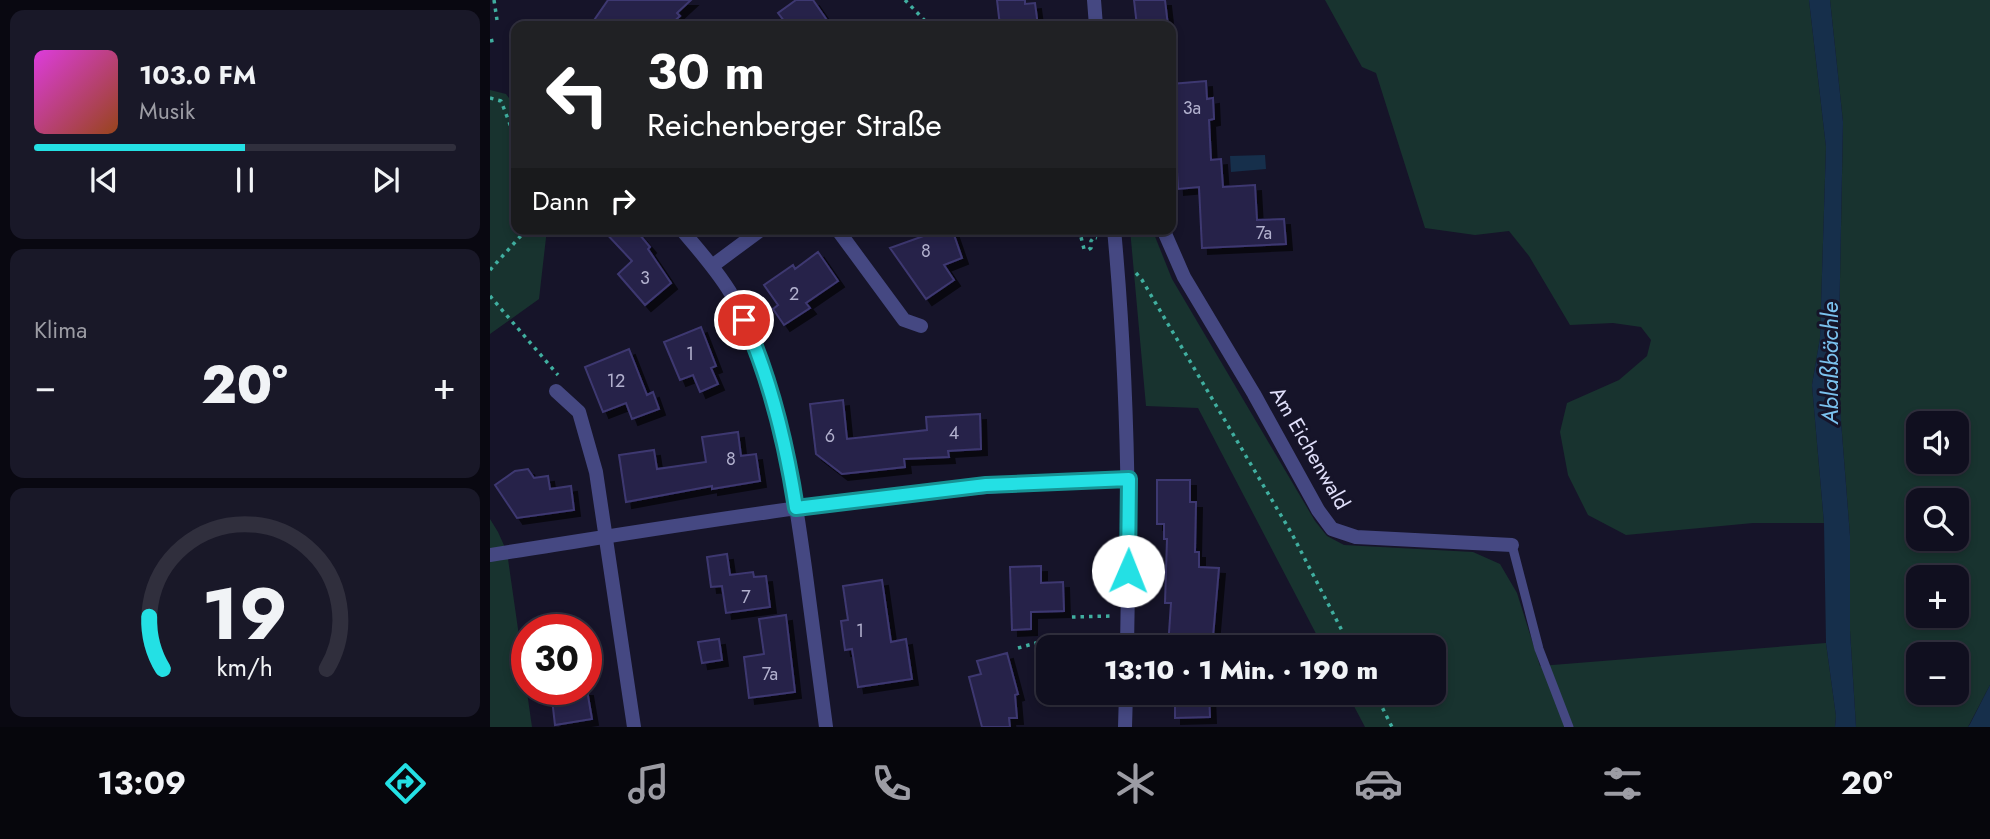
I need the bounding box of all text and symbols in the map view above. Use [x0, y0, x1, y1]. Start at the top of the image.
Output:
text: 30 m [647, 37, 765, 107]
icon: left [532, 49, 623, 140]
text: 103.0 FM [139, 56, 256, 94]
text: Musik [139, 94, 195, 128]
house number: 3a [1183, 95, 1201, 121]
text: Reichenberger Straße [647, 102, 942, 148]
icon: previous [85, 161, 123, 199]
icon: pause [226, 161, 264, 199]
icon: next [367, 161, 405, 199]
text: Dann [532, 182, 590, 220]
icon: right [604, 182, 642, 220]
house number: 7a [1256, 220, 1272, 246]
house number: 8 [921, 238, 931, 264]
house number: 3 [640, 265, 650, 291]
house number: 2 [789, 281, 799, 307]
pin [714, 290, 774, 350]
icon: arrive [725, 301, 763, 339]
water label: Ablaßbächle [1813, 301, 1847, 425]
text: Klima [34, 313, 87, 347]
house number: 1 [686, 341, 694, 367]
text: 20° [201, 347, 288, 423]
text: − [34, 358, 56, 413]
text: + [433, 358, 456, 413]
house number: 12 [607, 368, 625, 394]
street label: Am Eichenwald [1263, 381, 1357, 515]
map controls [1906, 411, 1969, 705]
button: sound [1906, 411, 1969, 474]
house number: 4 [949, 420, 959, 446]
house number: 6 [825, 423, 835, 449]
house number: 8 [726, 446, 736, 472]
button: search [1906, 488, 1969, 551]
position arrow [1091, 534, 1165, 608]
text: 19 [202, 561, 288, 666]
button: + [1906, 565, 1969, 628]
house number: 7 [741, 584, 751, 610]
speed limit sign: 30 [511, 614, 602, 705]
house number: 1 [856, 618, 864, 644]
button: − [1906, 642, 1969, 705]
text: km/h [217, 648, 273, 684]
text: 13:10 · 1 Min. · 190 m [1104, 651, 1378, 689]
house number: 7a [762, 661, 778, 687]
icon: directions [381, 759, 430, 808]
icon: music [624, 759, 673, 808]
icon: phone [867, 759, 916, 808]
icon: climate [1111, 759, 1160, 808]
icon: car [1354, 759, 1403, 808]
icon: filters [1598, 759, 1647, 808]
text: 13:09 [97, 760, 186, 806]
text: 20° [1841, 760, 1893, 806]

